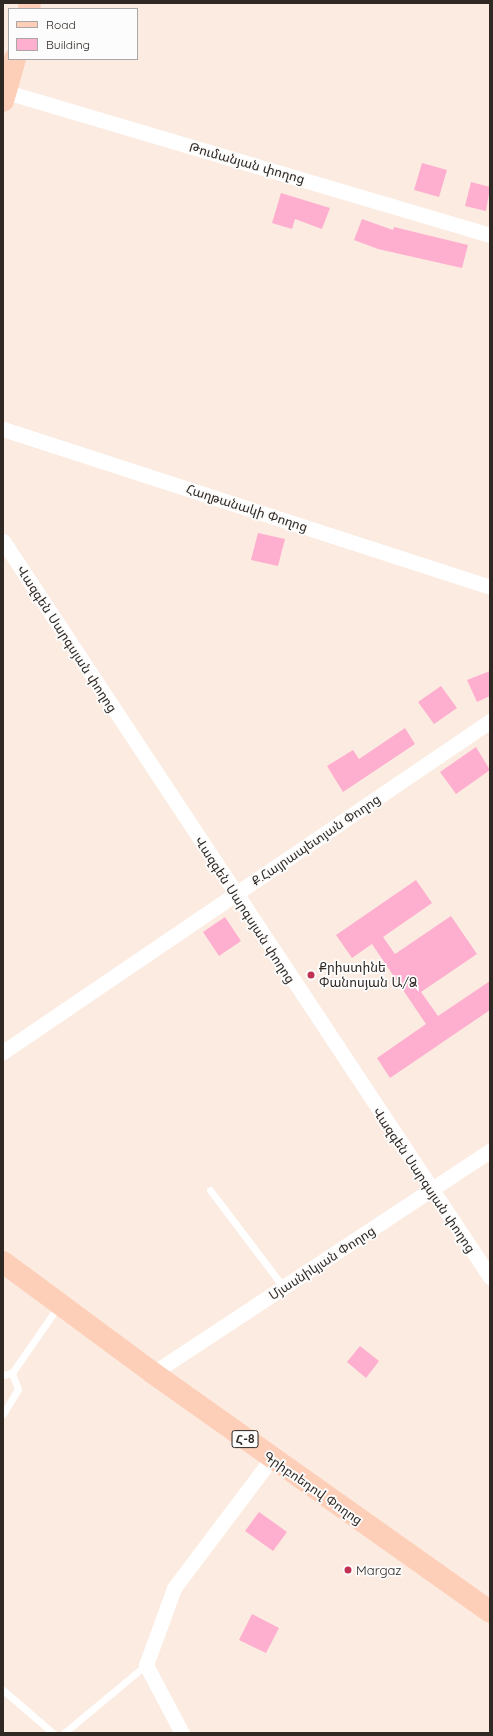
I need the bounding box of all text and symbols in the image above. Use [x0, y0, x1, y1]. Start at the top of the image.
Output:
legend [8, 8, 138, 60]
text: Road [46, 17, 76, 32]
text: Building [46, 37, 90, 52]
street label: Թումանյան փողոց [187, 139, 307, 187]
street label: Հաղթանակի Փողոց [184, 481, 310, 535]
street label: Վազգեն Սարգսյան փողոց [14, 563, 120, 715]
street label: Ք.Հայրապետյան Փողոց [249, 791, 383, 889]
street label: Վազգեն Սարգսյան փողոց [192, 834, 298, 986]
place label: Քրիստինե Փանոսյան Ա/Ձ [319, 960, 417, 991]
marker: Քրիստինե Փանոսյան Ա/Ձ [306, 970, 316, 980]
street label: Վազգեն Սարգսյան փողոց [369, 1104, 479, 1256]
street label: Մյասնիկյան Փողոց [266, 1223, 378, 1303]
road number: Հ-8 [231, 1429, 259, 1449]
street label: Գրիբոեդով Փողոց [261, 1448, 365, 1528]
place label: Margaz [356, 1562, 402, 1578]
marker: Margaz [343, 1565, 353, 1575]

